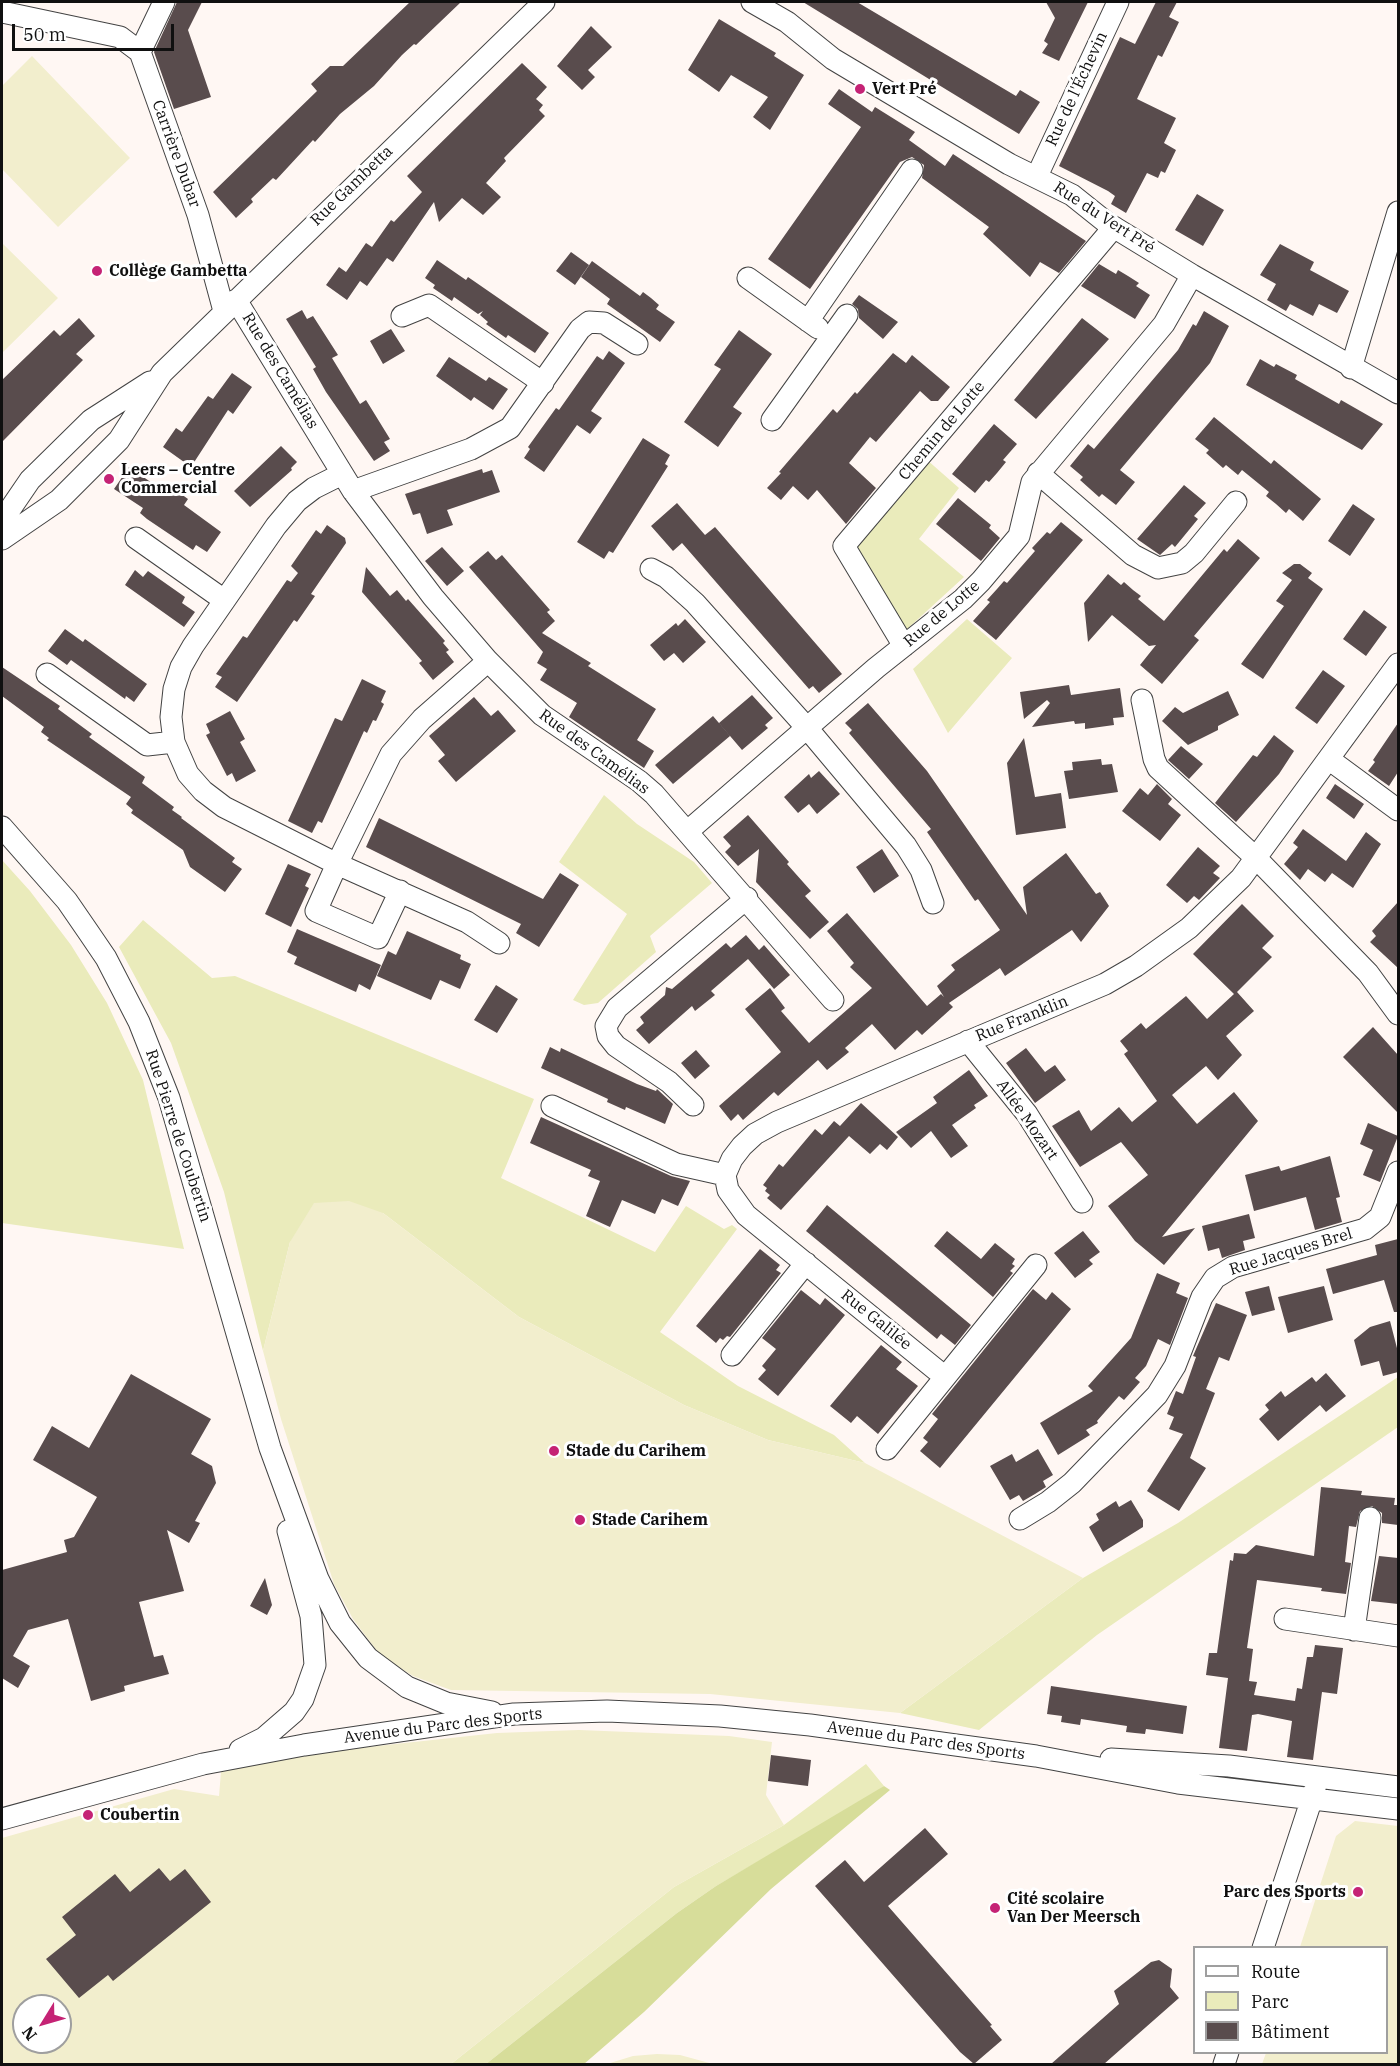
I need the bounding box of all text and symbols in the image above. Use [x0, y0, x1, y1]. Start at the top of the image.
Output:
scale bar [15, 12, 177, 50]
text: 50 m [23, 23, 66, 46]
street label: Rue de l'Échevin [1042, 29, 1112, 149]
place label: Vert Pré [872, 79, 937, 99]
marker: Vert Pré [853, 82, 867, 96]
street label: Carrière Dubar [148, 98, 204, 210]
street label: Rue Gambetta [307, 142, 397, 230]
street label: Rue du Vert Pré [1050, 178, 1158, 258]
place label: Collège Gambetta [109, 261, 247, 281]
marker: Collège Gambetta [90, 264, 104, 278]
street label: Rue des Camélias [238, 310, 322, 432]
street label: Chemin de Lotte [895, 378, 989, 484]
place label: Leers – Centre Commercial [121, 460, 235, 498]
marker: Leers – Centre Commercial [102, 472, 116, 486]
street label: Rue de Lotte [900, 577, 984, 651]
street label: Rue des Camélias [535, 705, 653, 799]
street label: Rue Franklin [973, 992, 1071, 1046]
street label: Rue Pierre de Coubertin [141, 1047, 215, 1225]
street label: Allée Mozart [992, 1076, 1062, 1164]
street label: Rue Jacques Brel [1227, 1224, 1355, 1280]
street label: Rue Galilée [837, 1286, 915, 1354]
place label: Stade du Carihem [566, 1441, 706, 1461]
marker: Stade du Carihem [547, 1444, 561, 1458]
place label: Stade Carihem [592, 1510, 708, 1530]
marker: Stade Carihem [573, 1513, 587, 1527]
street label: Avenue du Parc des Sports [343, 1704, 543, 1748]
street label: Avenue du Parc des Sports [826, 1718, 1026, 1764]
place label: Coubertin [100, 1805, 180, 1825]
marker: Coubertin [81, 1808, 95, 1822]
place label: Parc des Sports [1223, 1882, 1346, 1902]
marker: Parc des Sports [1351, 1885, 1365, 1899]
place label: Cité scolaire Van Der Meersch [1007, 1889, 1141, 1927]
marker: Cité scolaire Van Der Meersch [988, 1901, 1002, 1915]
legend [1193, 1946, 1388, 2054]
text: Route [1251, 1960, 1300, 1983]
text: Parc [1251, 1990, 1289, 2013]
north arrow [12, 1994, 72, 2054]
text: Bâtiment [1251, 2020, 1329, 2043]
text: N [17, 2023, 41, 2045]

